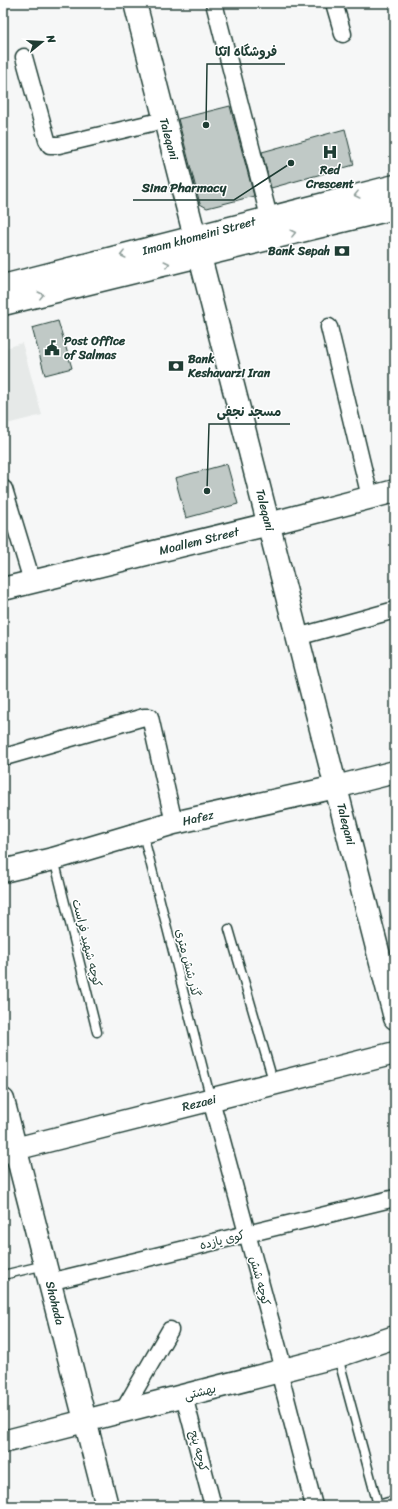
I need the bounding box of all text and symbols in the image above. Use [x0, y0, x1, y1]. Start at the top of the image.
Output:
north arrow [22, 22, 62, 62]
text: N [41, 32, 61, 46]
callout: فروشگاه اتکا [207, 39, 285, 64]
text: فروشگاه اتکا [215, 40, 277, 63]
street label: Taleqani [153, 115, 185, 163]
hospital icon: Red Crescent [321, 143, 339, 161]
place label: Red Crescent [305, 159, 355, 195]
callout: Sina Pharmacy [133, 175, 234, 200]
text: Sina Pharmacy [141, 176, 227, 199]
one-way arrow [354, 190, 361, 199]
street label: Imam khomeini Street [139, 210, 259, 262]
one-way arrow [290, 229, 297, 238]
place label: Bank Sepah [268, 240, 331, 262]
bank icon: Bank Sepah [333, 242, 351, 260]
one-way arrow [120, 251, 126, 259]
one-way arrow [164, 261, 170, 269]
one-way arrow [37, 291, 44, 300]
place label: Post Office of Salmas [64, 330, 126, 366]
public building icon: Post Office of Salmas [43, 339, 61, 357]
place label: Bank Keshavarzi Iran [187, 348, 271, 384]
bank icon: Bank Keshavarzi Iran [167, 357, 185, 375]
callout: مسجد نجفی [209, 399, 290, 424]
text: مسجد نجفی [217, 400, 281, 423]
street label: Taleqani [249, 487, 281, 534]
street label: Moallem Street [157, 520, 242, 562]
street label: Taleqani [330, 801, 362, 848]
street label: Hafez [180, 804, 216, 832]
street label: کوچه شهید فراست [65, 897, 109, 989]
street label: گذر شش متری [169, 926, 207, 1000]
street label: Rezaei [180, 1088, 219, 1118]
street label: کوی یازده [197, 1224, 247, 1256]
street label: کوچه شش [243, 1254, 277, 1308]
street label: Shohada [39, 1279, 71, 1327]
street label: بهشتی [182, 1377, 218, 1407]
street label: کوچه پنج [183, 1428, 215, 1474]

